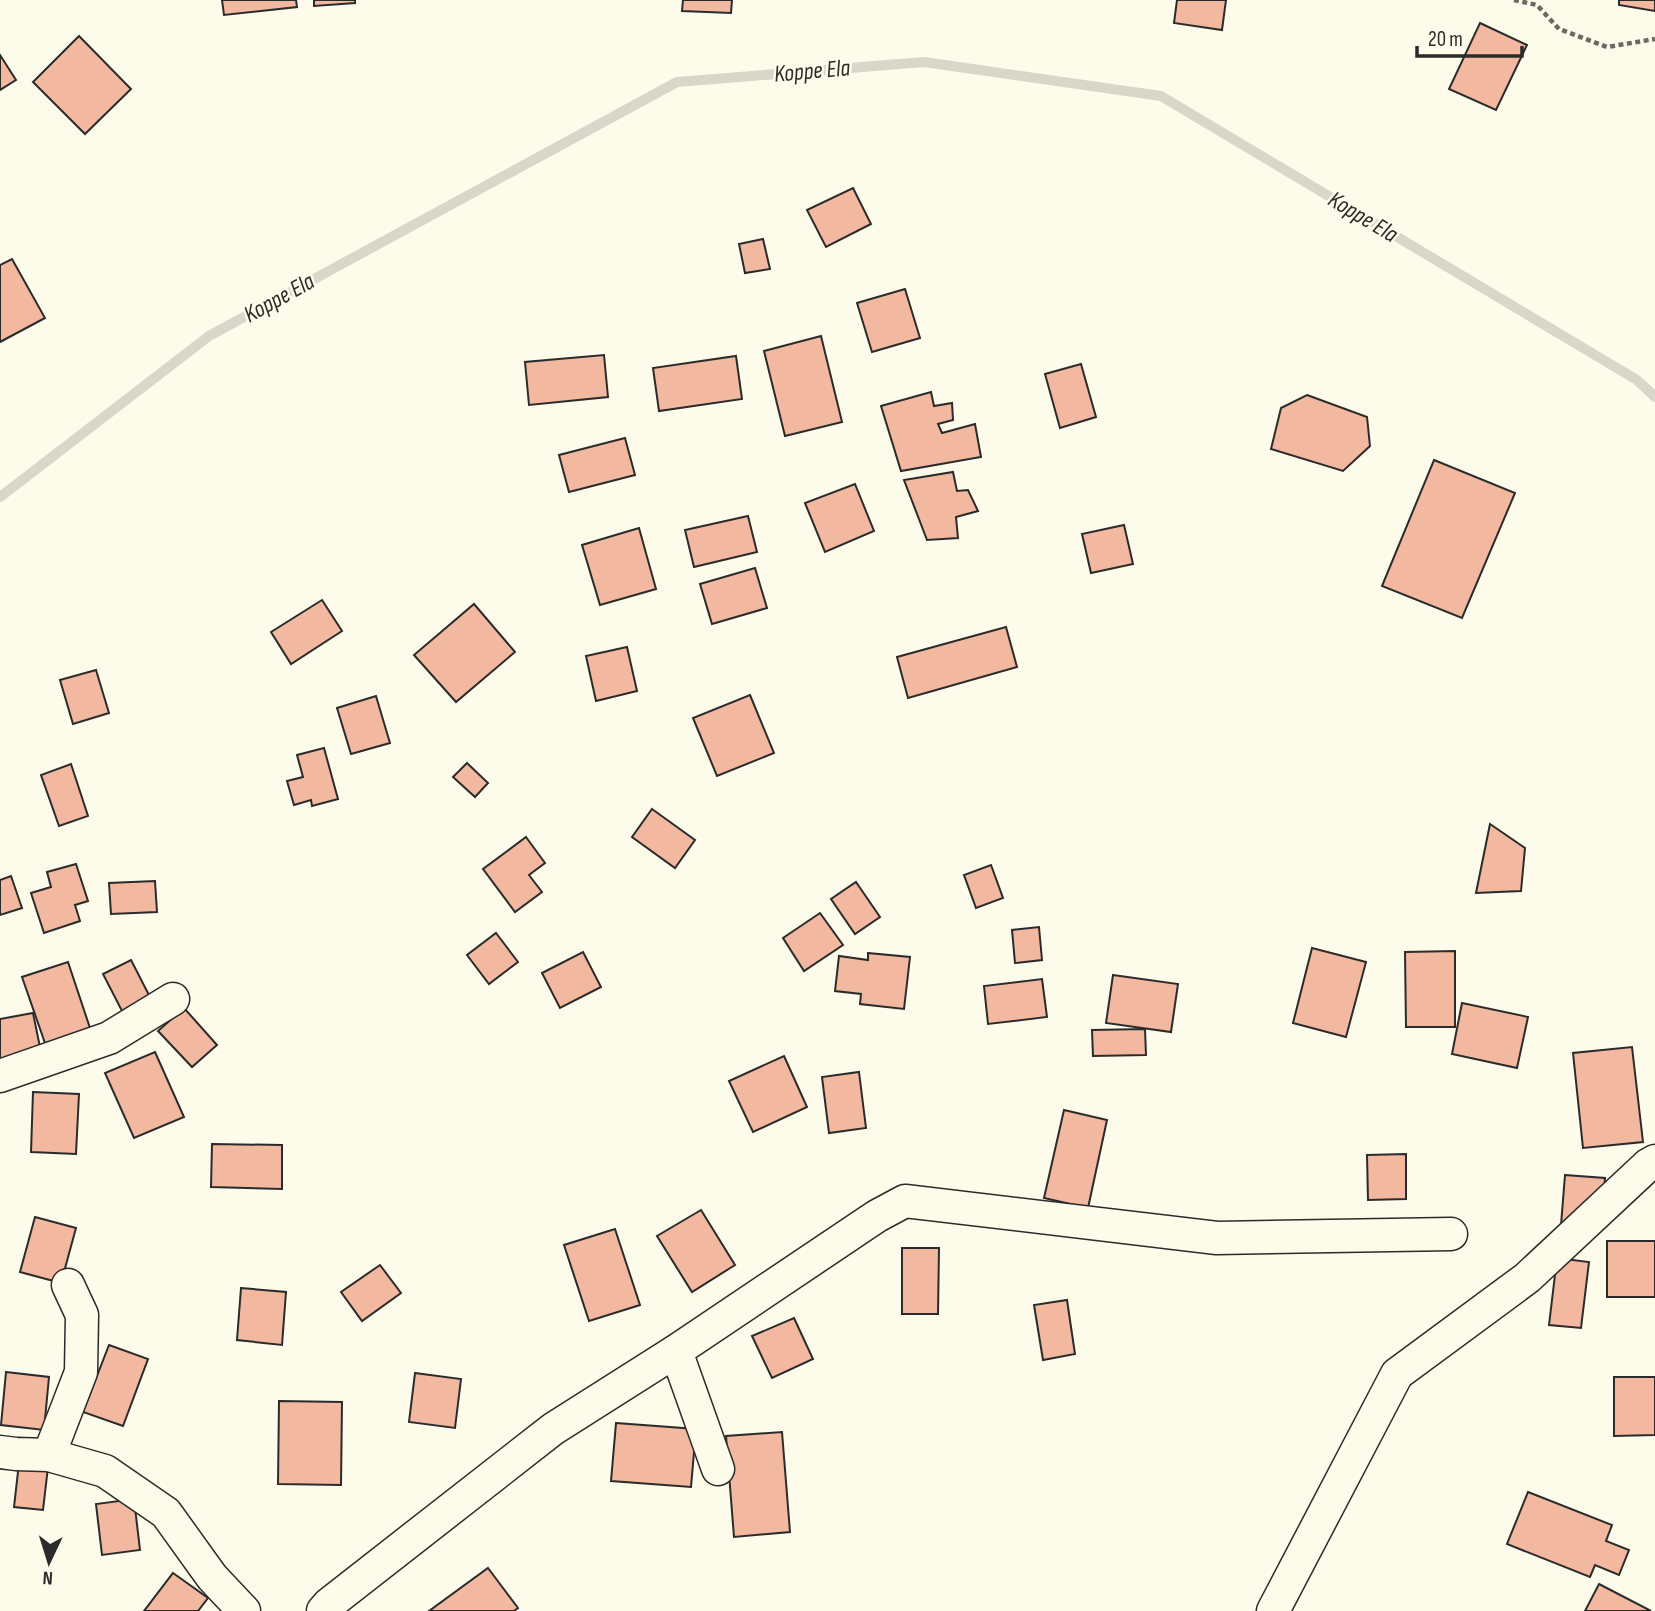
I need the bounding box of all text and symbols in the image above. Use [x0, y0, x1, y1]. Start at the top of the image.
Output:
scale bar [1417, 14, 1522, 58]
text: 20 m [1428, 27, 1463, 52]
water label: Koppe Ela [773, 53, 852, 89]
water label: Koppe Ela [1323, 185, 1403, 249]
water label: Koppe Ela [239, 267, 320, 329]
north arrow [14, 1527, 84, 1597]
text: N [42, 1566, 54, 1589]

